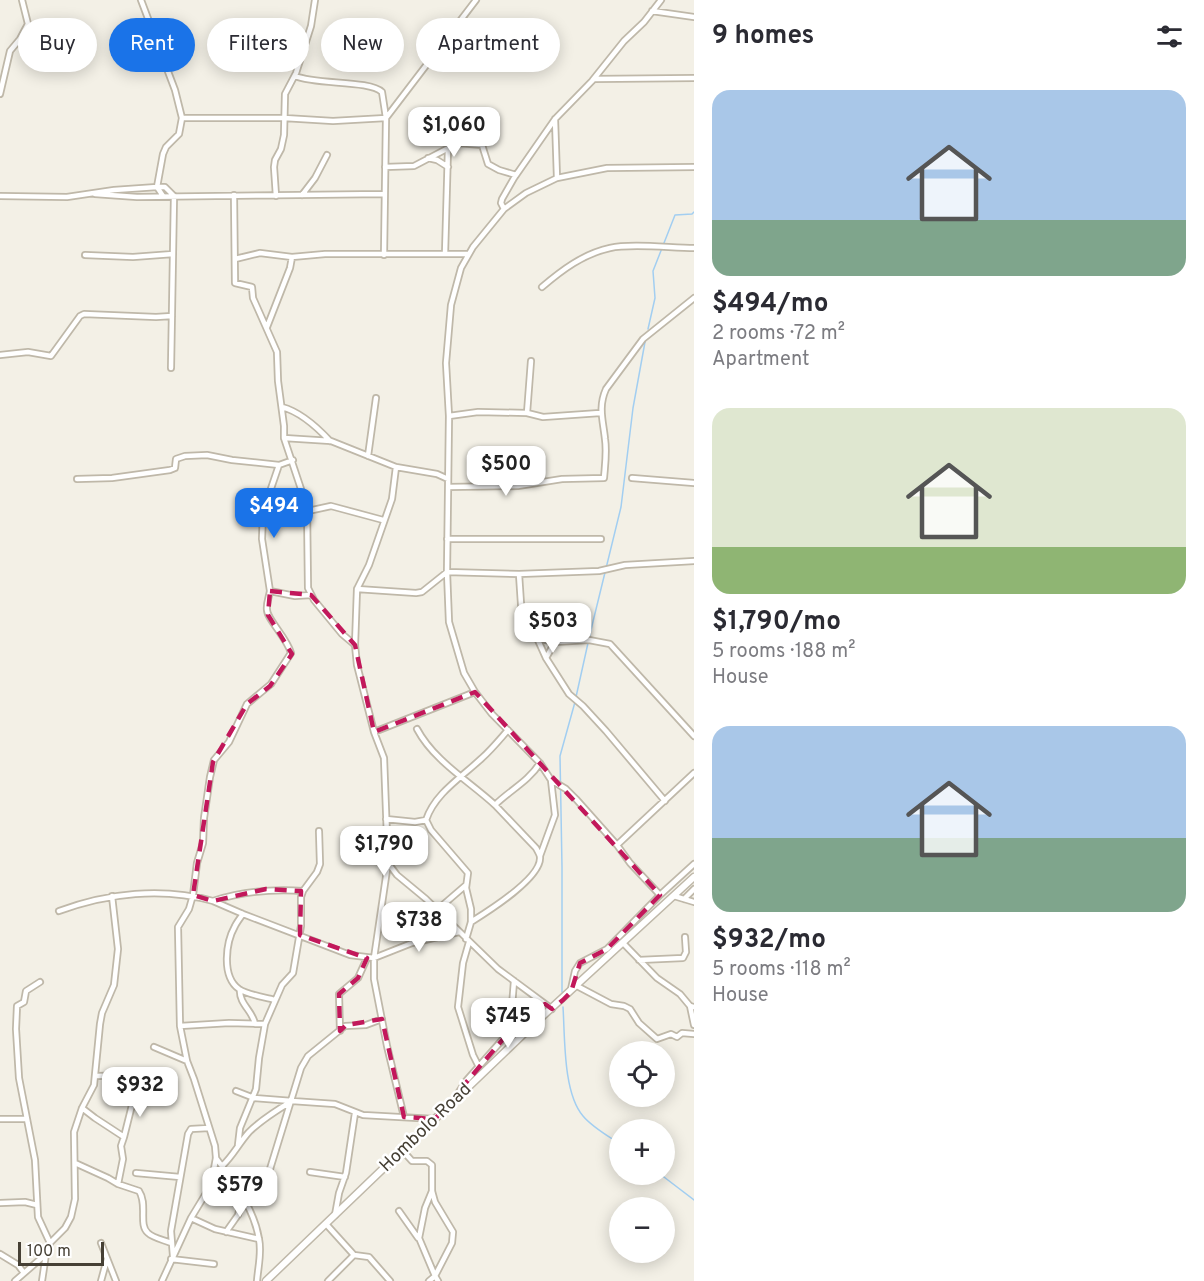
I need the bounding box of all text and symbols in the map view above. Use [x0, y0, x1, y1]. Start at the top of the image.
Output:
chip: Buy [18, 18, 97, 72]
chip: Rent [109, 18, 195, 72]
chip: Filters [207, 18, 309, 72]
chip: New [321, 18, 404, 72]
chip: Apartment [416, 18, 560, 72]
text: 9 homes [712, 20, 814, 53]
icon: filters [1153, 20, 1186, 53]
pin: $1,060 [405, 107, 503, 158]
text: $1,060 [422, 113, 486, 139]
icon: home [895, 129, 1003, 237]
text: $494/mo [712, 288, 828, 321]
text: 2 rooms · 72 m² [712, 321, 845, 347]
text: Apartment [712, 347, 810, 373]
pin: $500 [470, 446, 542, 497]
icon: home [895, 447, 1003, 555]
text: $500 [481, 452, 531, 478]
pin: $494 [238, 488, 310, 539]
text: $494 [249, 494, 299, 520]
pin: $503 [517, 603, 589, 654]
text: $1,790/mo [712, 606, 841, 639]
text: $503 [528, 609, 578, 635]
text: 5 rooms · 188 m² [712, 639, 855, 665]
text: House [712, 665, 768, 691]
icon: home [895, 765, 1003, 873]
pin: $1,790 [335, 826, 433, 877]
text: $1,790 [354, 832, 414, 858]
pin: $738 [383, 902, 455, 953]
text: $738 [395, 908, 443, 934]
text: $932/mo [712, 924, 826, 957]
text: 5 rooms · 118 m² [712, 957, 851, 983]
text: House [712, 983, 768, 1009]
pin: $745 [472, 998, 544, 1049]
text: $745 [485, 1004, 531, 1030]
map controls [609, 1041, 675, 1263]
button: locate [609, 1041, 675, 1107]
pin: $932 [104, 1067, 176, 1118]
text: $932 [116, 1073, 164, 1099]
street label: Hombolo Road [375, 1078, 477, 1178]
button: + [609, 1119, 675, 1185]
pin: $579 [204, 1167, 276, 1218]
text: $579 [216, 1173, 264, 1199]
button: − [609, 1197, 675, 1263]
scale bar [18, 1239, 104, 1266]
text: 100 m [27, 1242, 71, 1262]

